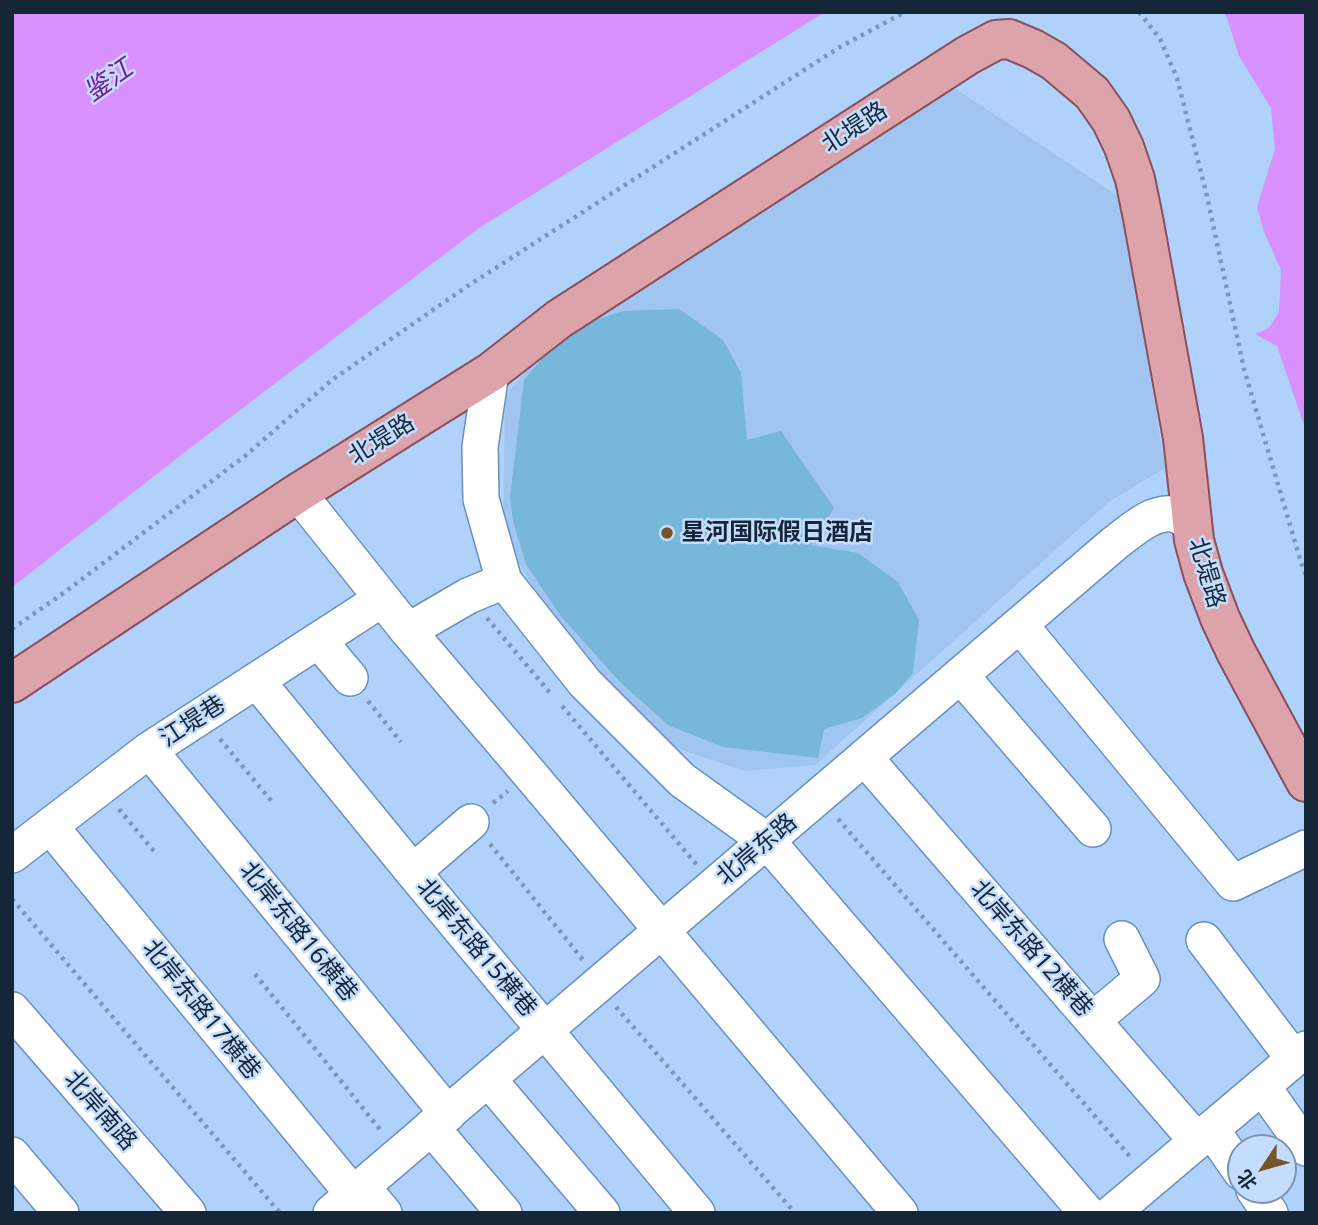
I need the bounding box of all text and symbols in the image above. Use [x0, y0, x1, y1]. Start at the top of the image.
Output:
water label: 鉴江 [79, 53, 139, 109]
street label: 北堤路 [817, 96, 893, 160]
street label: 北堤路 [344, 409, 420, 471]
place label: 星河国际假日酒店 [681, 519, 873, 547]
marker: 星河国际假日酒店 [659, 525, 675, 541]
street label: 北堤路 [1182, 534, 1230, 612]
street label: 江堤巷 [155, 690, 231, 754]
street label: 北岸东路 [711, 808, 803, 892]
street label: 北岸东路16横巷 [233, 856, 363, 1008]
street label: 北岸东路15横巷 [410, 873, 542, 1023]
street label: 北岸东路12横巷 [964, 875, 1098, 1023]
street label: 北岸东路17横巷 [136, 934, 266, 1086]
street label: 北岸南路 [58, 1065, 142, 1157]
north arrow [1227, 1134, 1297, 1204]
text: 北 [1231, 1165, 1263, 1196]

